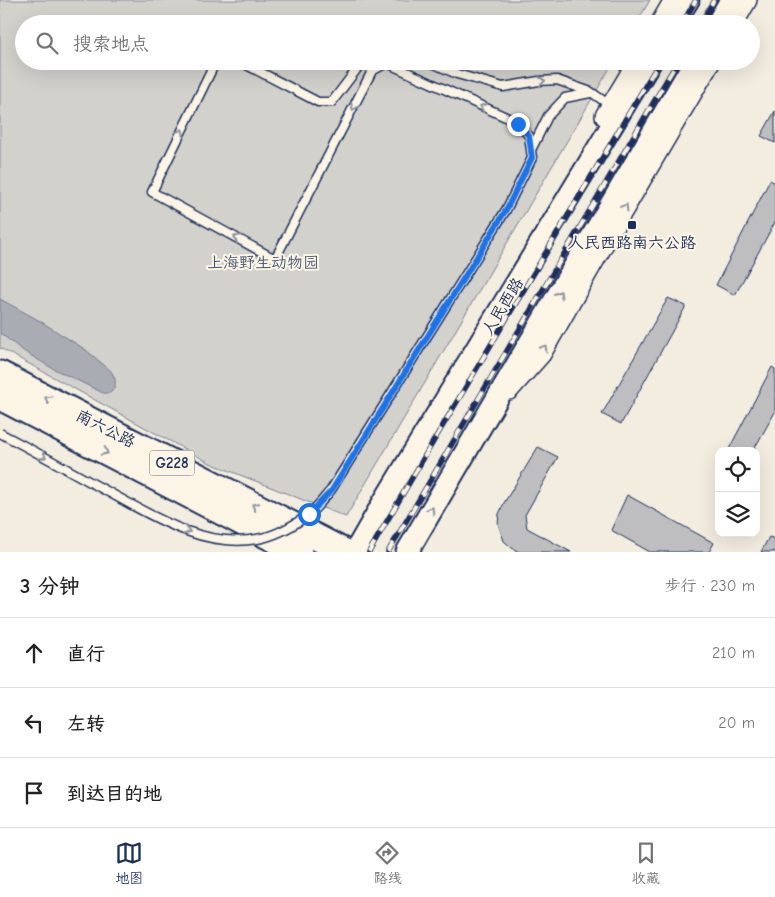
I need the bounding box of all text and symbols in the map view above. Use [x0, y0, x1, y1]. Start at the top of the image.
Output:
search box [15, 15, 760, 70]
icon: search [33, 29, 61, 57]
text: 搜索地点 [73, 33, 149, 55]
one-way arrow [538, 76, 546, 87]
one-way arrow [350, 102, 360, 111]
one-way arrow [479, 103, 488, 113]
route end [507, 113, 530, 136]
one-way arrow [175, 129, 185, 138]
one-way arrow [619, 203, 629, 212]
marker: 人民西路南六公路 [626, 219, 638, 231]
one-way arrow [233, 234, 242, 244]
place label: 人民西路南六公路 [568, 234, 696, 252]
park label: 上海野生动物园 [207, 254, 319, 272]
street label: 人民西路 [479, 274, 527, 339]
one-way arrow [552, 290, 562, 299]
one-way arrow [538, 344, 548, 353]
one-way arrow [44, 395, 53, 405]
street label: 南六公路 [73, 406, 138, 451]
one-way arrow [100, 446, 109, 456]
map controls [715, 447, 760, 537]
button: locate [715, 447, 760, 492]
one-way arrow [38, 450, 47, 460]
road number: G228 [150, 450, 194, 476]
button: layers [715, 492, 760, 537]
one-way arrow [251, 502, 260, 512]
route start [298, 503, 321, 526]
one-way arrow [425, 506, 435, 515]
one-way arrow [182, 525, 191, 535]
text: 3 分钟 [20, 574, 80, 598]
text: 步行 · 230 m [665, 577, 755, 595]
icon: ahead [20, 639, 48, 667]
text: 直行 [67, 643, 105, 665]
text: 210 m [712, 644, 755, 662]
icon: left [20, 709, 48, 737]
text: 左转 [67, 713, 105, 735]
text: 20 m [718, 714, 755, 732]
icon: arrive [20, 779, 48, 807]
text: 到达目的地 [67, 783, 162, 805]
tab: 地图 [115, 839, 143, 887]
tab: 路线 [373, 839, 401, 887]
tab: 收藏 [632, 839, 660, 887]

